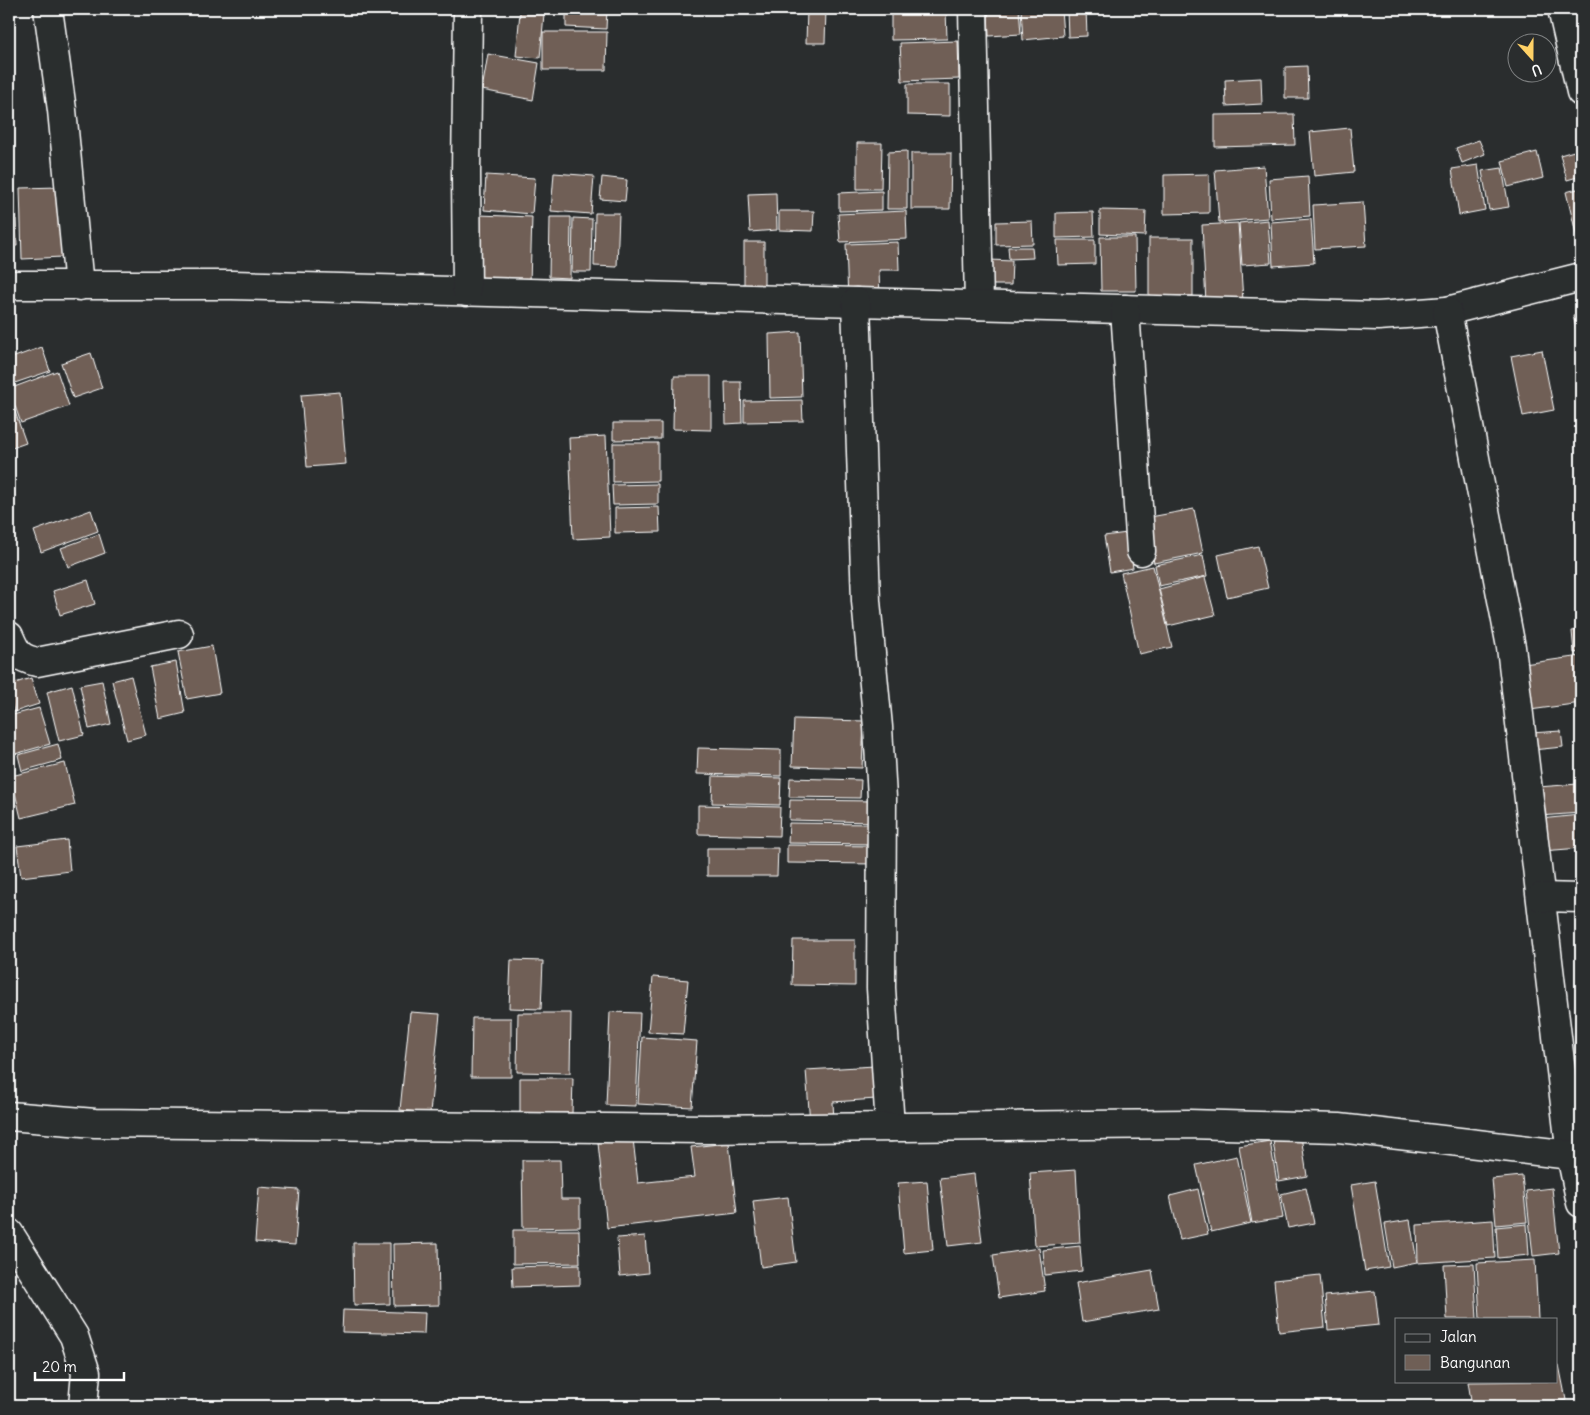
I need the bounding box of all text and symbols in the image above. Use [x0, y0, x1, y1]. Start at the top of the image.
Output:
north arrow [1508, 32, 1558, 82]
text: U [1529, 60, 1544, 80]
legend [1395, 1318, 1558, 1382]
text: Jalan [1440, 1327, 1477, 1346]
scale bar [35, 1350, 124, 1382]
text: Bangunan [1440, 1353, 1510, 1372]
text: 20 m [42, 1357, 77, 1376]

